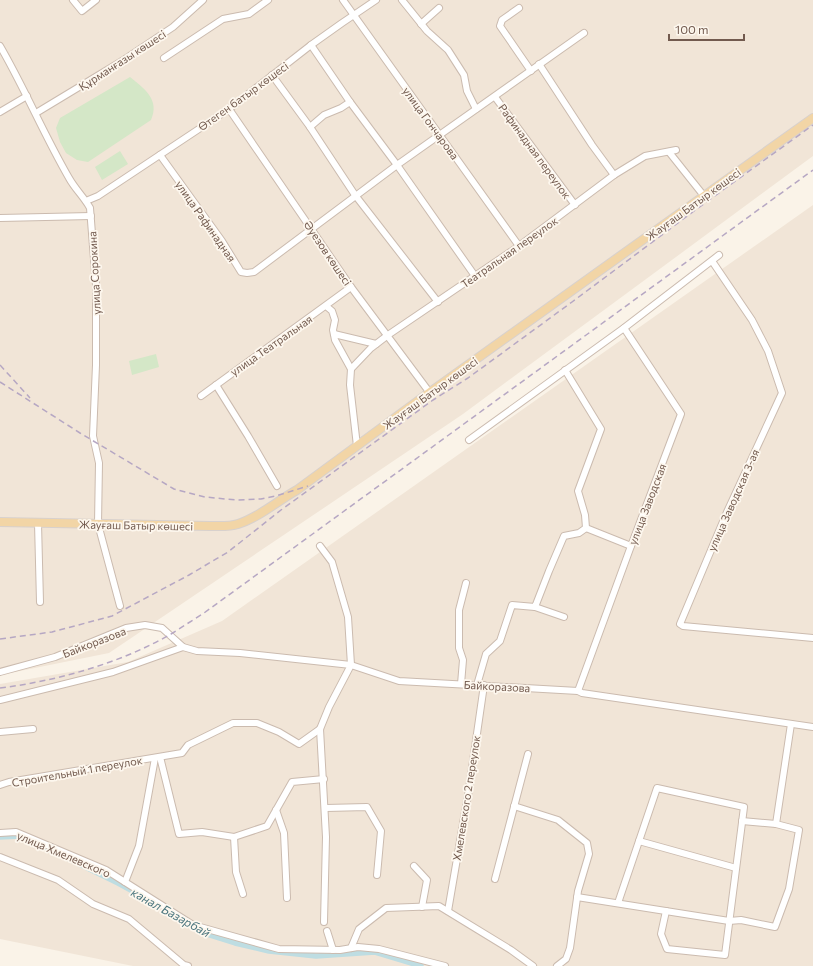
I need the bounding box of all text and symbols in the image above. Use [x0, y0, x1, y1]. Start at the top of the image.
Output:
scale bar [669, 16, 744, 42]
text: 100 m [675, 22, 709, 36]
street label: Құрманғазы көшесі [76, 27, 168, 93]
street label: Өтеген батыр көшесі [195, 59, 291, 133]
street label: улица Гончарова [400, 84, 462, 162]
street label: Рафинадная переулок [496, 101, 574, 201]
street label: Жауғаш Батыр көшесі [643, 165, 743, 243]
street label: улица Рафинадная [173, 178, 239, 264]
street label: Театральная переулок [458, 214, 560, 290]
street label: Әуезов көшесі [302, 218, 355, 288]
street label: улица Сорокина [85, 231, 103, 315]
street label: улица Театральная [228, 312, 314, 378]
street label: Жауғаш Батыр көшесі [380, 354, 480, 432]
street label: улица Заводская 3-ая [705, 447, 761, 553]
street label: улица Заводская [626, 462, 668, 546]
street label: Жауғаш Батыр көшесі [79, 518, 193, 532]
street label: Байкоразова [61, 624, 127, 660]
street label: Байкоразова [463, 678, 531, 694]
street label: Хмелевского 2 переулок [450, 734, 482, 862]
street label: Строительный 1 переулок [11, 753, 143, 789]
street label: улица Хмелевского [15, 828, 113, 880]
water label: канал Базарбай [129, 885, 213, 940]

